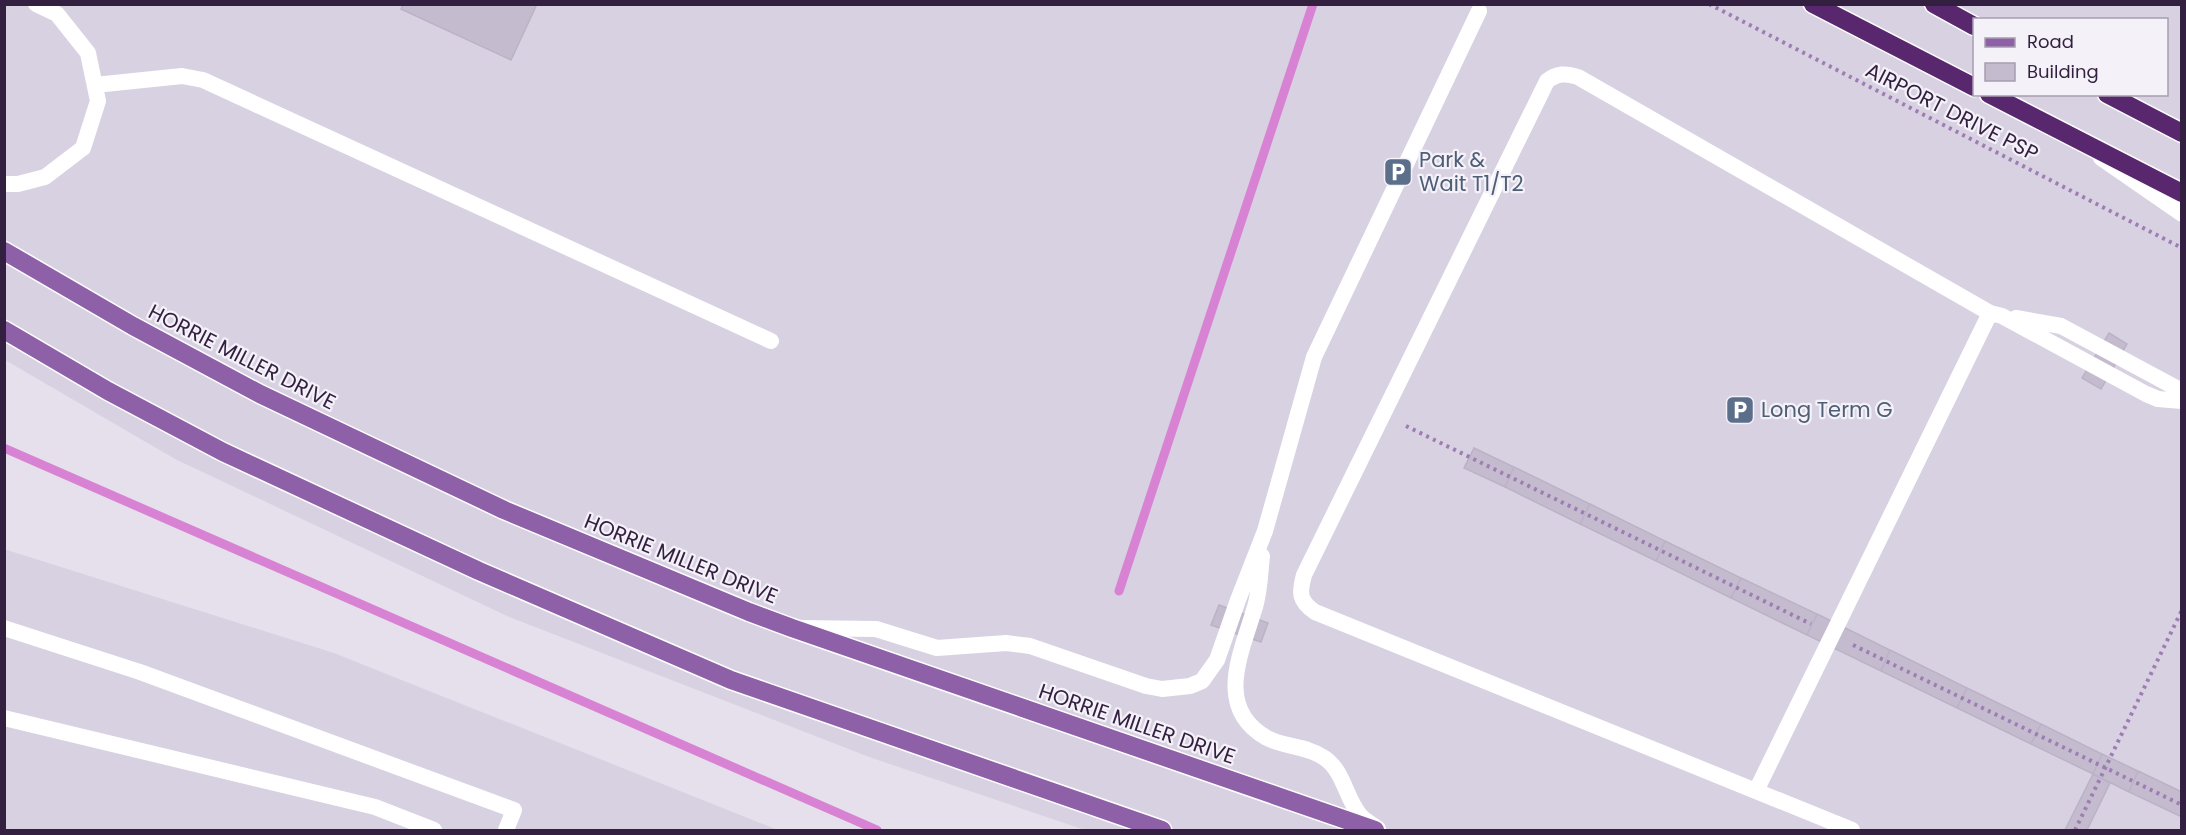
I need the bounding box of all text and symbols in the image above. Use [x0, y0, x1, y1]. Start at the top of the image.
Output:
legend [1973, 18, 2168, 96]
text: Road [2027, 29, 2074, 54]
street label: AIRPORT DRIVE PSP [1861, 55, 2044, 168]
text: Building [2027, 59, 2099, 84]
place label: Park & Wait T1/T2 [1419, 145, 1524, 198]
parking icon: Park & Wait T1/T2 [1382, 156, 1414, 188]
street label: HORRIE MILLER DRIVE [144, 297, 341, 416]
parking icon: Long Term G [1724, 394, 1756, 426]
place label: Long Term G [1761, 395, 1893, 424]
street label: HORRIE MILLER DRIVE [580, 506, 782, 611]
street label: HORRIE MILLER DRIVE [1035, 676, 1239, 771]

